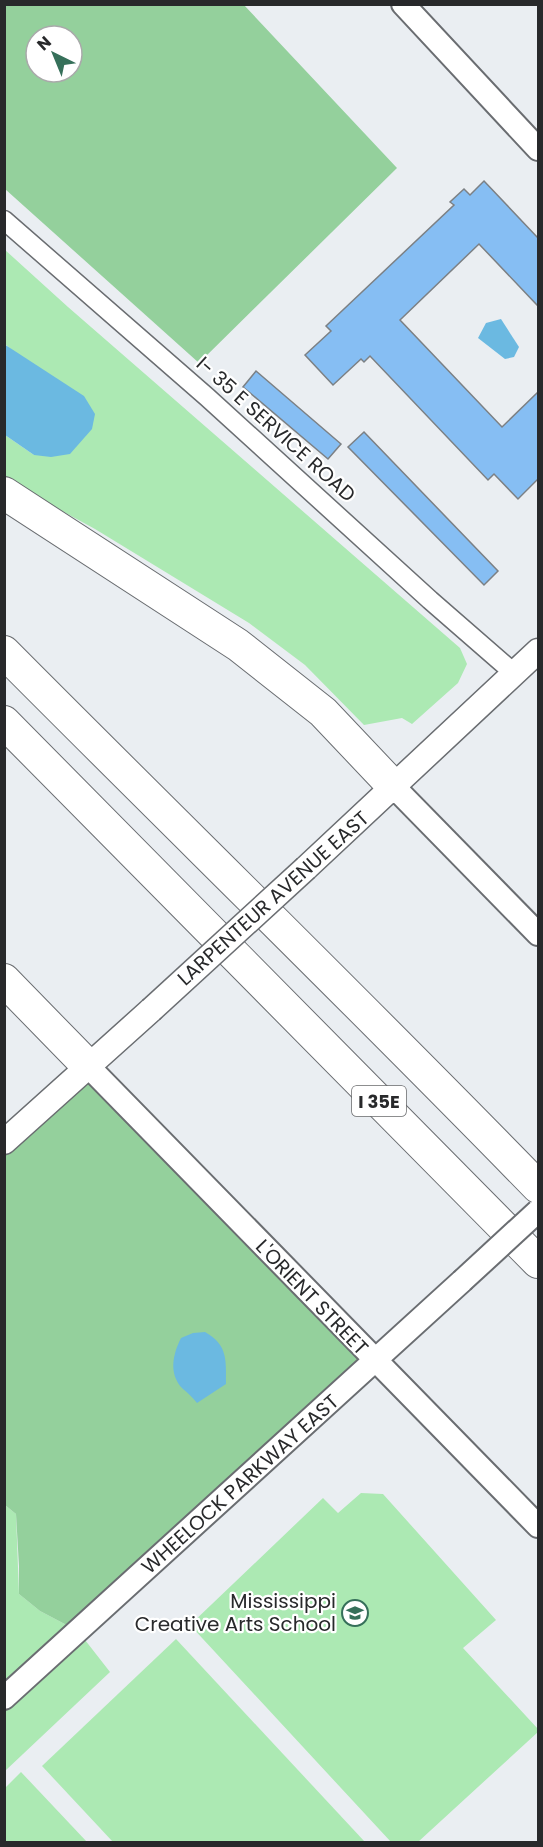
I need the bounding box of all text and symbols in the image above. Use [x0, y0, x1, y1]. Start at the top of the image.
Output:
north arrow [24, 24, 84, 84]
text: N [32, 31, 56, 56]
street label: I- 35 E SERVICE ROAD [190, 350, 362, 508]
street label: LARPENTEUR AVENUE EAST [171, 804, 375, 992]
road number: I 35E [352, 1086, 406, 1116]
street label: L'ORIENT STREET [249, 1233, 375, 1361]
street label: WHEELOCK PARKWAY EAST [135, 1388, 345, 1580]
place label: Mississippi Creative Arts School [135, 1587, 336, 1638]
school or university icon: Mississippi Creative Arts School [340, 1598, 370, 1628]

